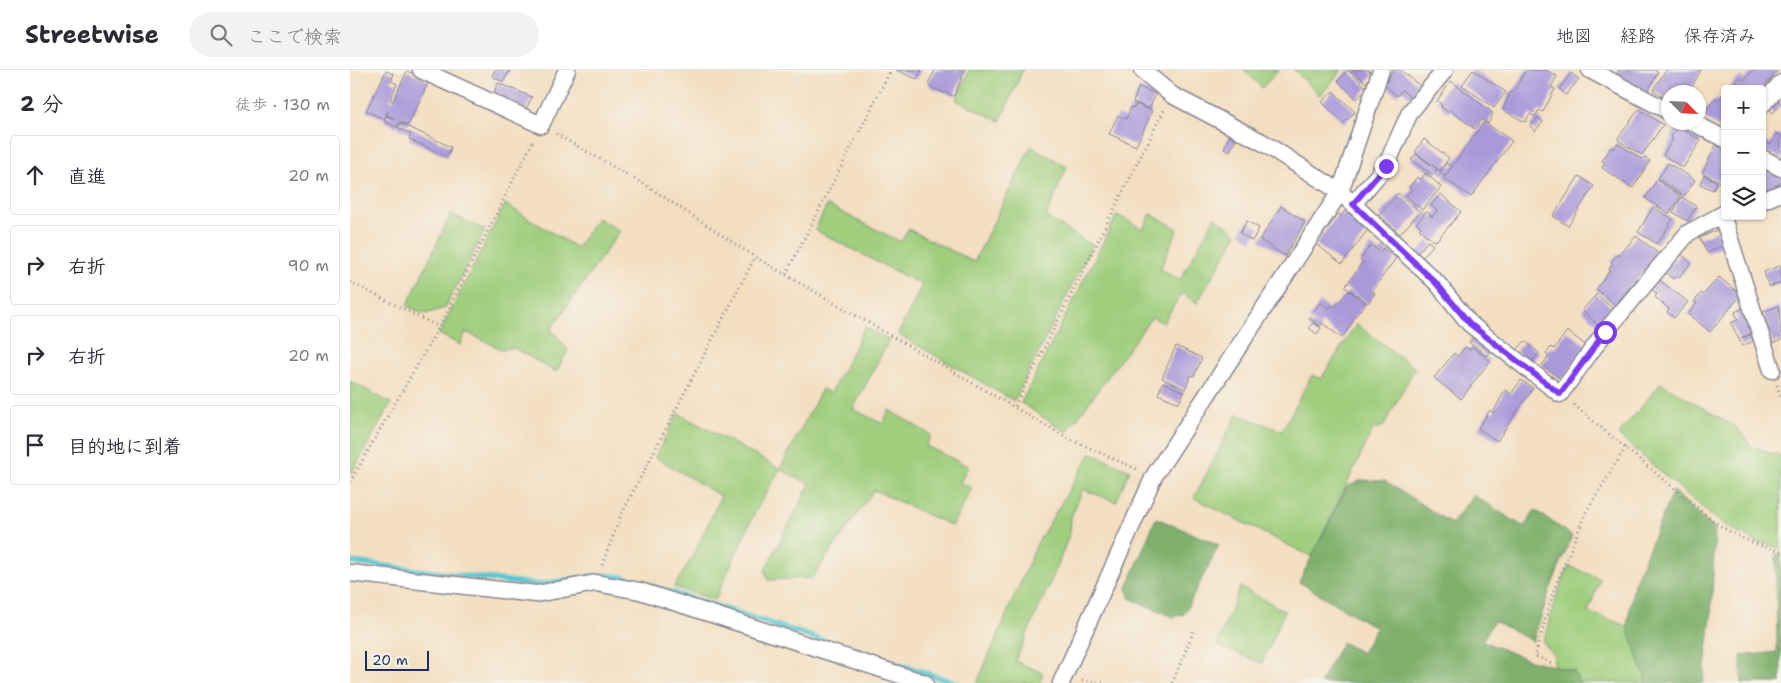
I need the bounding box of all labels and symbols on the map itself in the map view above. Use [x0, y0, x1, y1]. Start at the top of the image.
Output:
north arrow [1661, 85, 1706, 130]
route end [1375, 155, 1398, 178]
route start [1594, 321, 1617, 344]
scale bar [365, 648, 429, 671]

